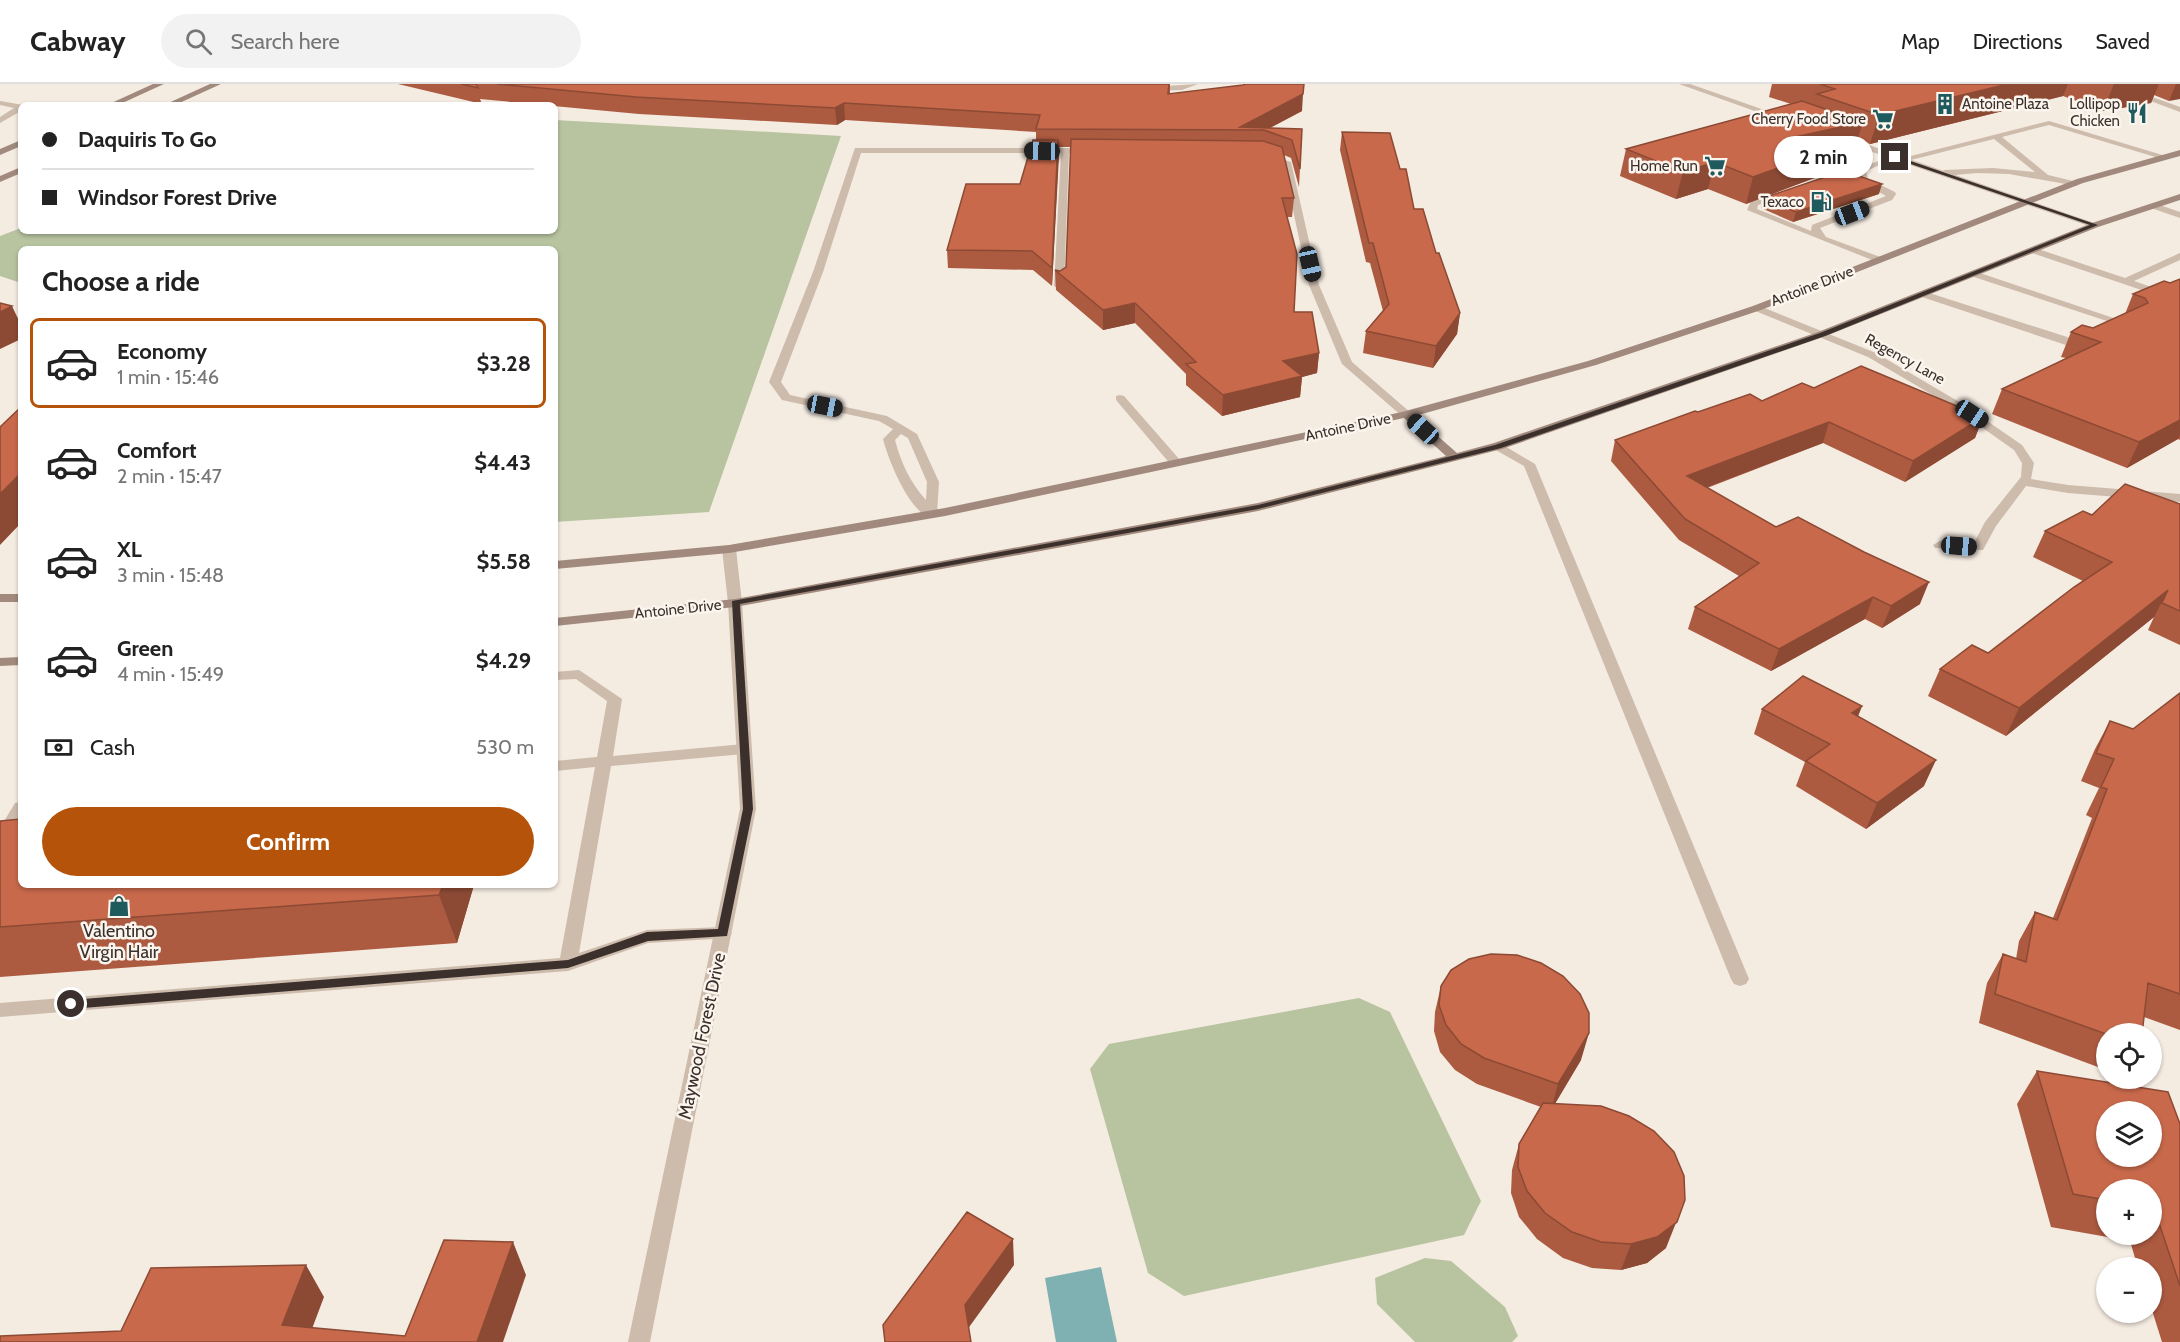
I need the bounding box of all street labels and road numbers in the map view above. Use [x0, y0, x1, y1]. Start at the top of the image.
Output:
street label: Antoine Drive [1768, 262, 1856, 310]
street label: Regency Lane [1862, 330, 1948, 388]
street label: Antoine Drive [1304, 409, 1393, 445]
street label: Antoine Drive [634, 595, 723, 622]
street label: Maywood Forest Drive [674, 951, 730, 1121]

